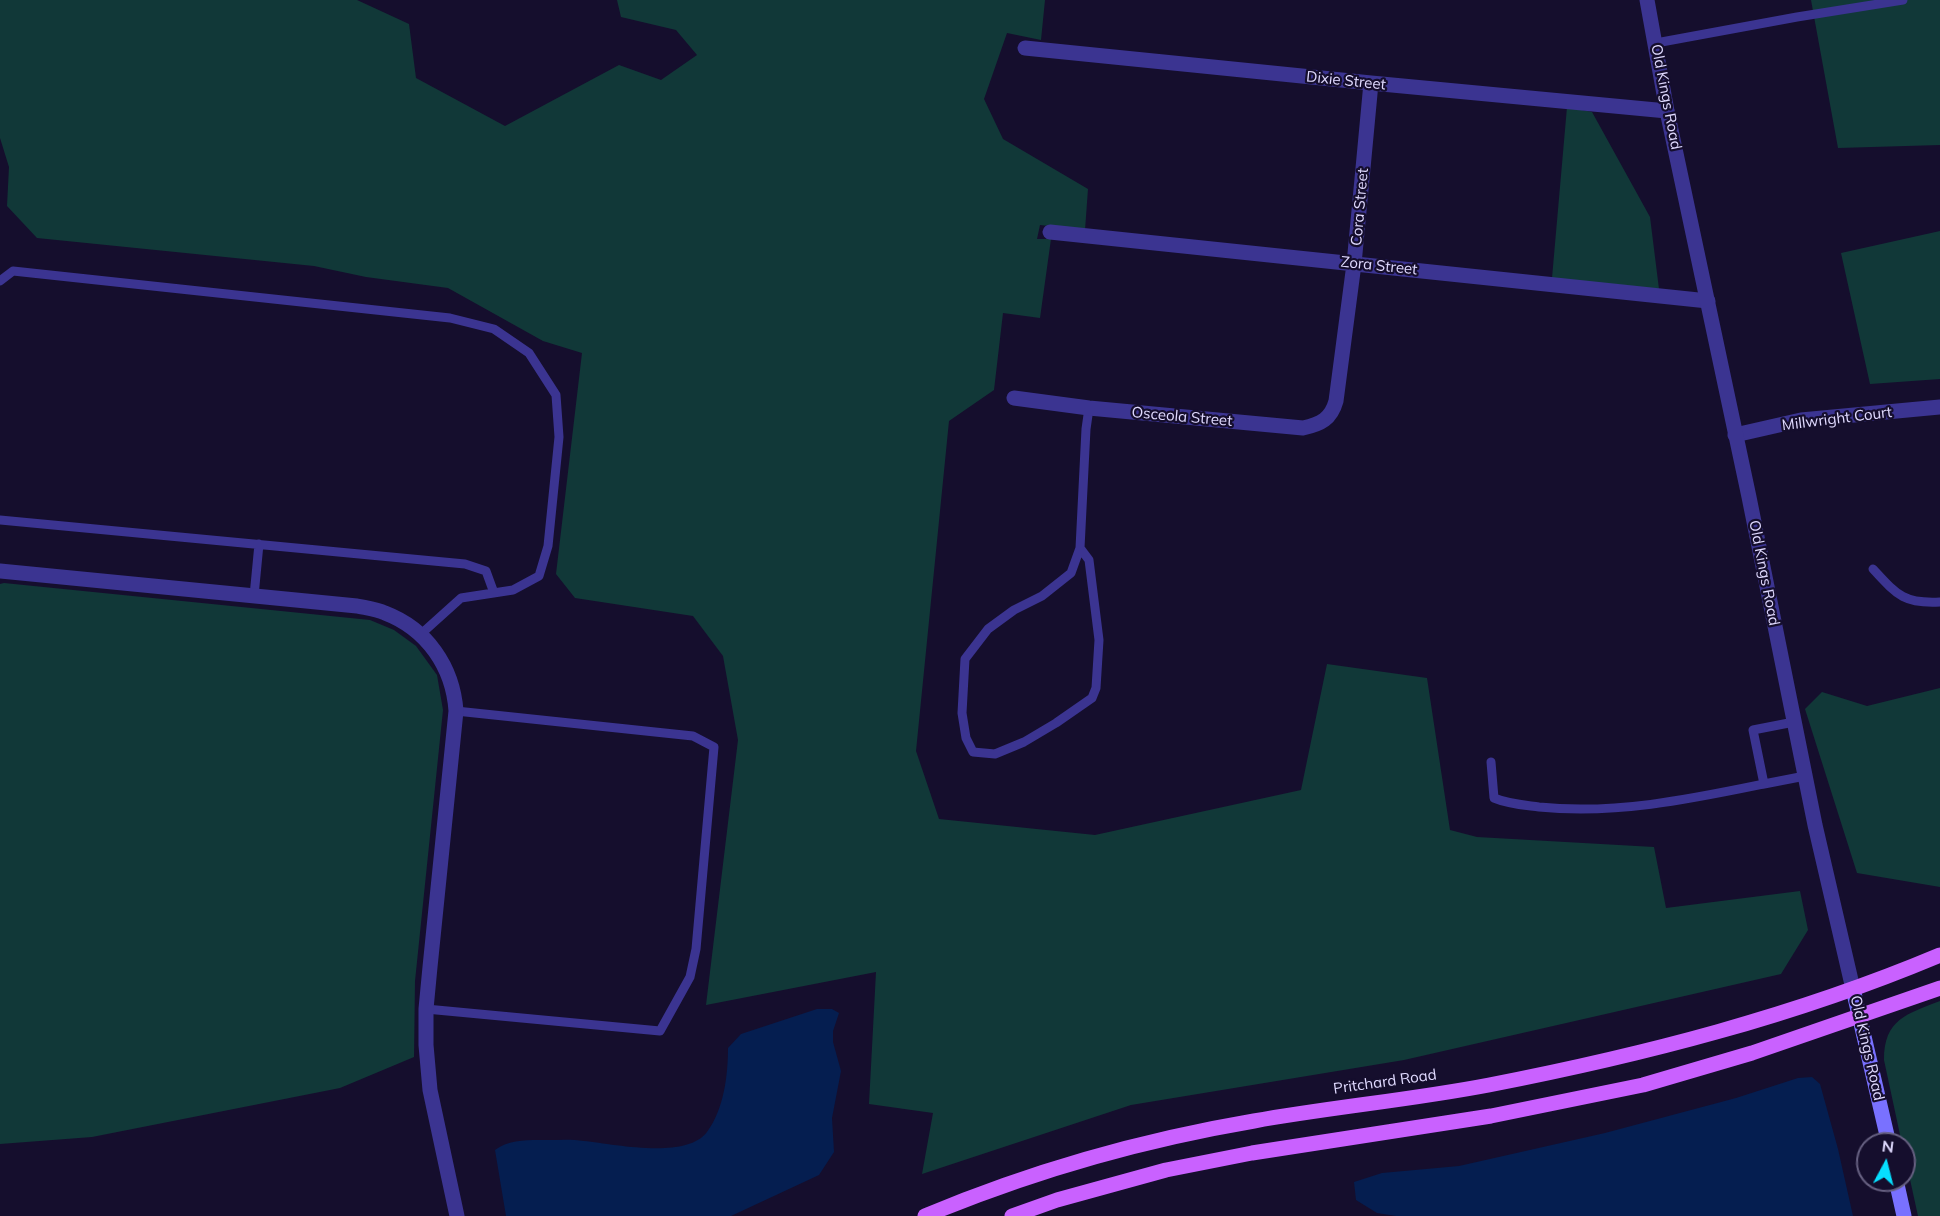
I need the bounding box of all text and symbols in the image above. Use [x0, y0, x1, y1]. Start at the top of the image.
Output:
street label: Old Kings Road [1647, 43, 1685, 151]
street label: Dixie Street [1305, 68, 1387, 94]
street label: Cora Street [1348, 167, 1372, 247]
street label: Zora Street [1340, 253, 1418, 279]
street label: Millwright Court [1781, 403, 1893, 435]
street label: Osceola Street [1131, 404, 1233, 430]
street label: Old Kings Road [1745, 519, 1783, 627]
street label: Old Kings Road [1846, 994, 1888, 1102]
street label: Pritchard Road [1332, 1066, 1438, 1098]
north arrow [1856, 1132, 1916, 1192]
text: N [1881, 1135, 1895, 1157]

